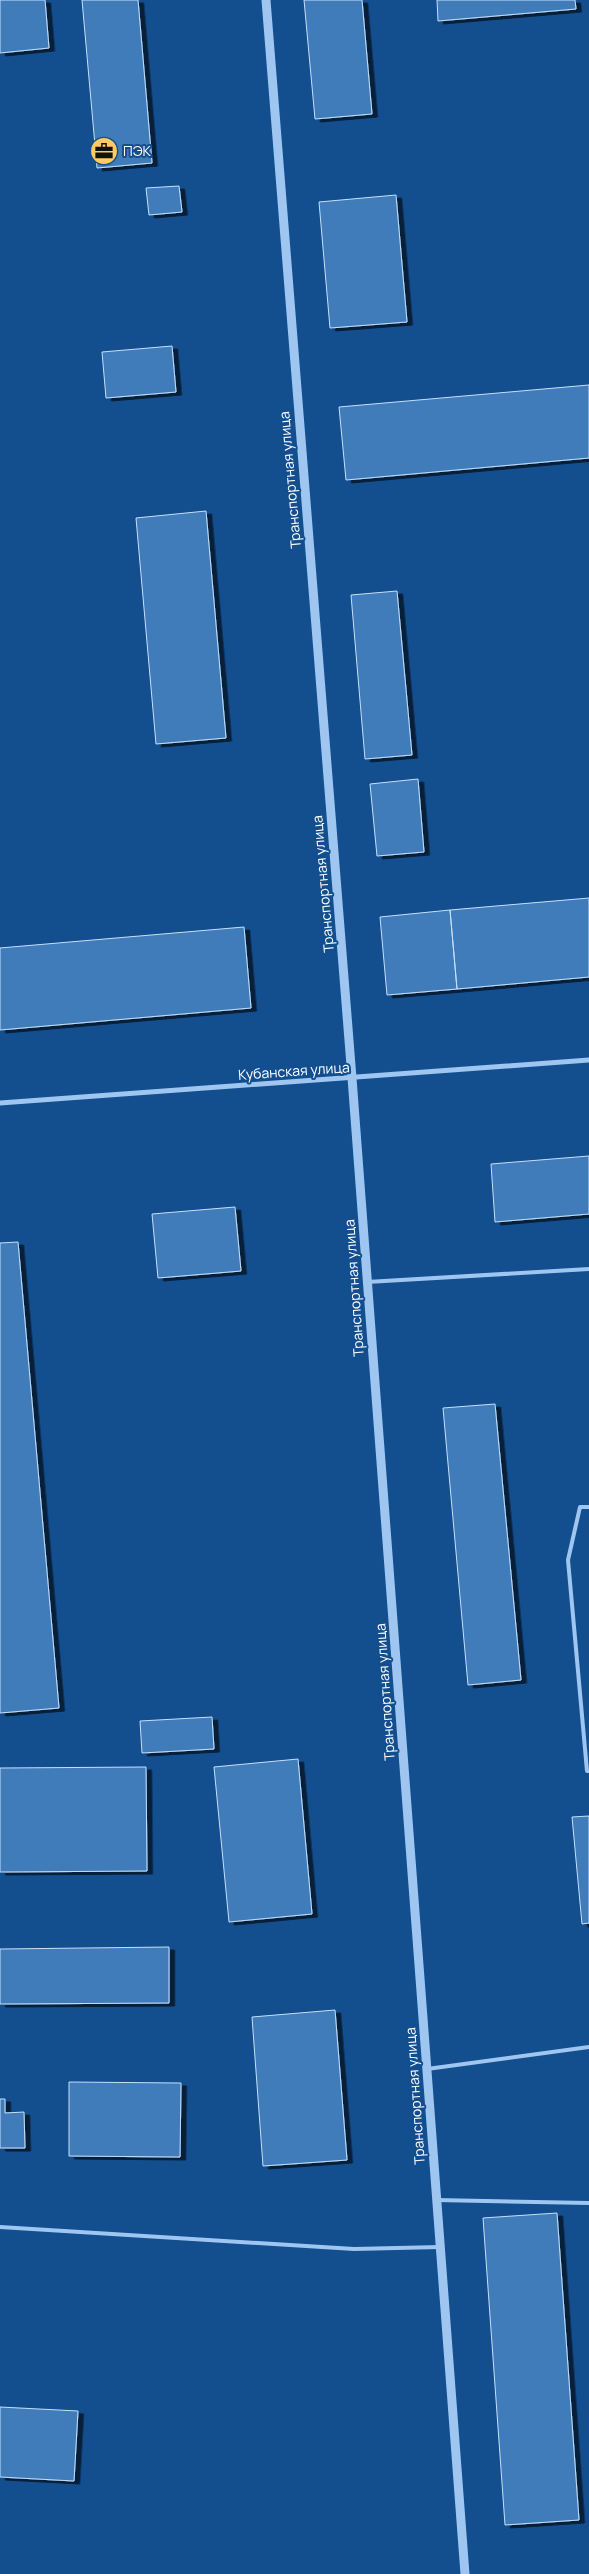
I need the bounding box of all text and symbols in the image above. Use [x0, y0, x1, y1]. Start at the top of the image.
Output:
office icon: ПЭК [89, 136, 119, 166]
place label: ПЭК [123, 141, 152, 160]
street label: Транспортная улица [274, 411, 305, 549]
street label: Транспортная улица [307, 815, 338, 953]
street label: Кубанская улица [238, 1057, 350, 1084]
street label: Транспортная улица [339, 1219, 368, 1357]
street label: Транспортная улица [370, 1623, 399, 1761]
street label: Транспортная улица [400, 2027, 429, 2165]

